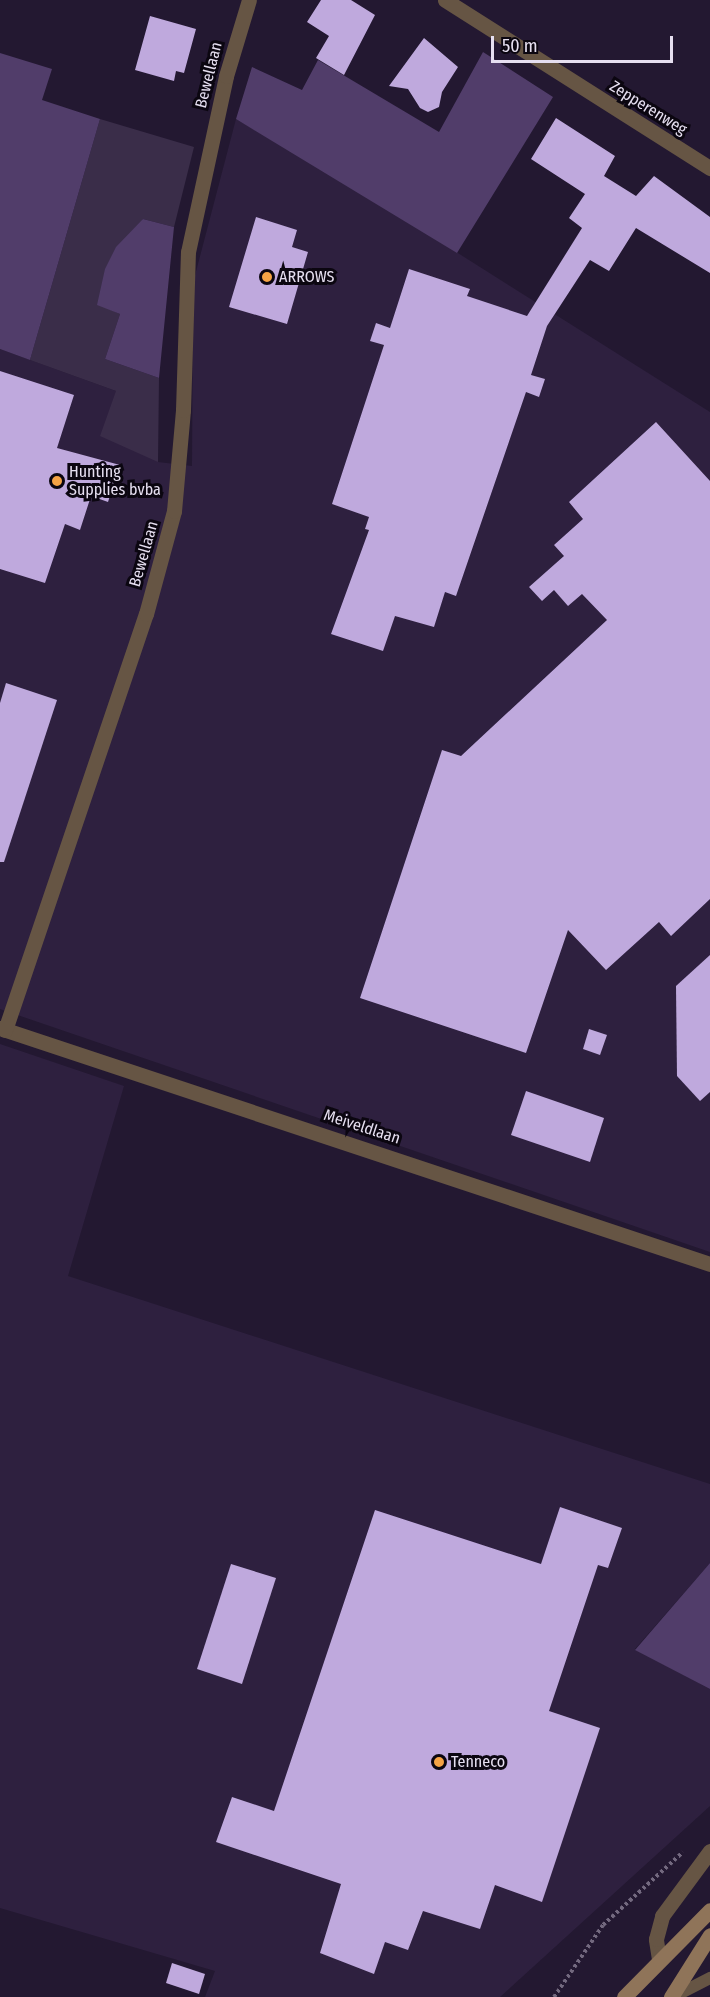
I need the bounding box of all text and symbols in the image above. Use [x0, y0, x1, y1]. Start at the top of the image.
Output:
scale bar [494, 24, 676, 62]
text: 50 m [502, 35, 538, 57]
street label: Bewellaan [192, 40, 226, 110]
street label: Zepperenweg [606, 77, 690, 139]
place label: ARROWS [279, 267, 335, 287]
marker: ARROWS [260, 270, 274, 284]
place label: Hunting Supplies bvba [69, 462, 161, 500]
marker: Hunting Supplies bvba [50, 474, 64, 488]
street label: Bewellaan [125, 519, 163, 589]
street label: Meiveldlaan [321, 1106, 403, 1148]
place label: Tenneco [451, 1752, 505, 1772]
marker: Tenneco [432, 1755, 446, 1769]

